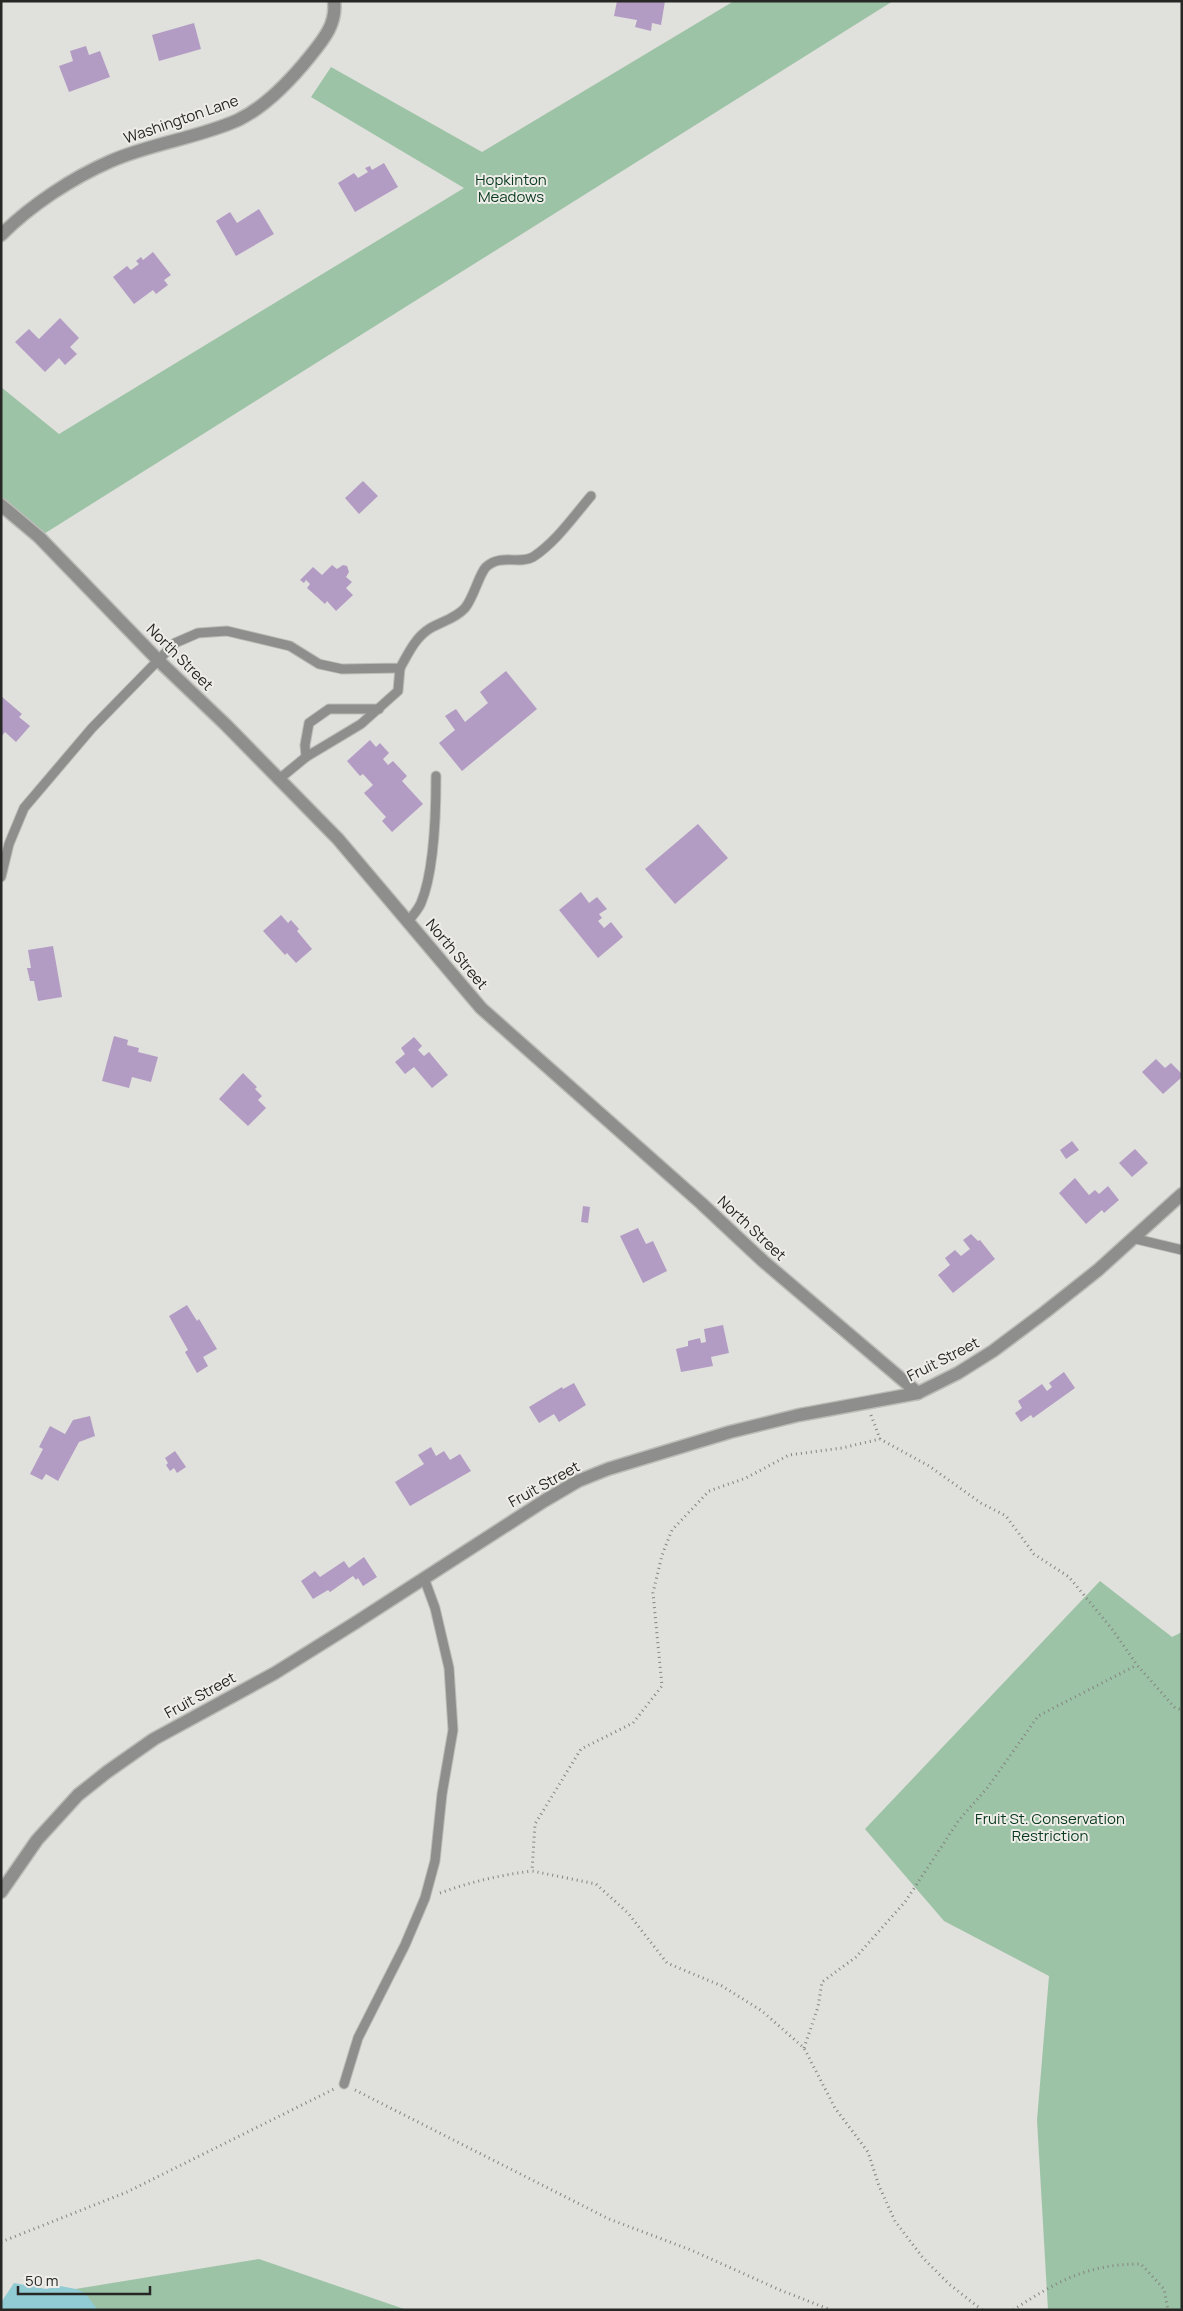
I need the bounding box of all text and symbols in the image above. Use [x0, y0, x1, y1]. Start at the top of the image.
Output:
street label: Washington Lane [121, 89, 241, 148]
park label: Hopkinton Meadows [475, 169, 547, 207]
street label: North Street [142, 619, 218, 695]
street label: North Street [421, 914, 493, 994]
street label: North Street [713, 1191, 791, 1265]
street label: Fruit Street [903, 1332, 983, 1386]
street label: Fruit Street [505, 1456, 583, 1512]
street label: Fruit Street [161, 1667, 239, 1723]
park label: Fruit St. Conservation Restriction [975, 1808, 1125, 1846]
scale bar [18, 2264, 150, 2296]
text: 50 m [25, 2270, 59, 2291]

